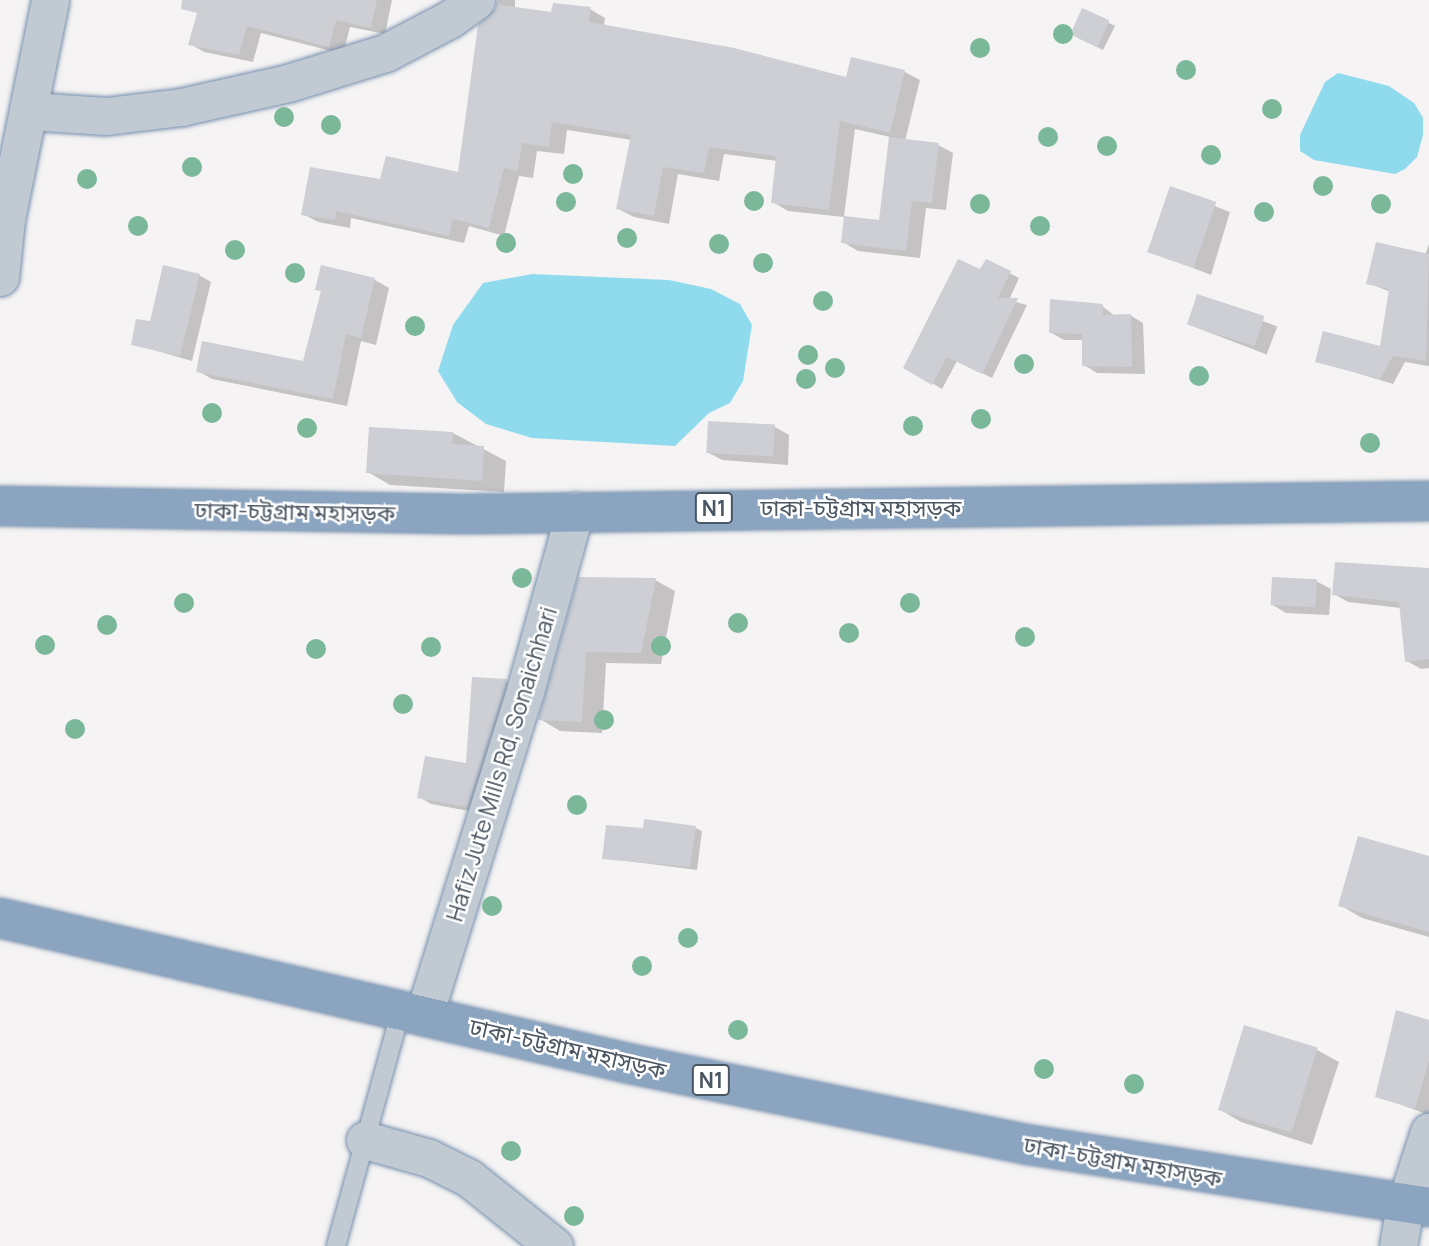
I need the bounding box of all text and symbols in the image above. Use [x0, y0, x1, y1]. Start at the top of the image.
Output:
road number: N1 [695, 490, 733, 526]
street label: ঢাকা-চট্টগ্রাম মহাসড়ক [761, 493, 961, 521]
street label: ঢাকা-চট্টগ্রাম মহাসড়ক [194, 495, 396, 527]
street label: Hafiz Jute Mills Rd, Sonaichhari [440, 603, 562, 925]
street label: ঢাকা-চট্টগ্রাম মহাসড়ক [467, 1012, 669, 1084]
road number: N1 [692, 1062, 730, 1098]
street label: ঢাকা-চট্টগ্রাম মহাসড়ক [1022, 1130, 1224, 1192]

